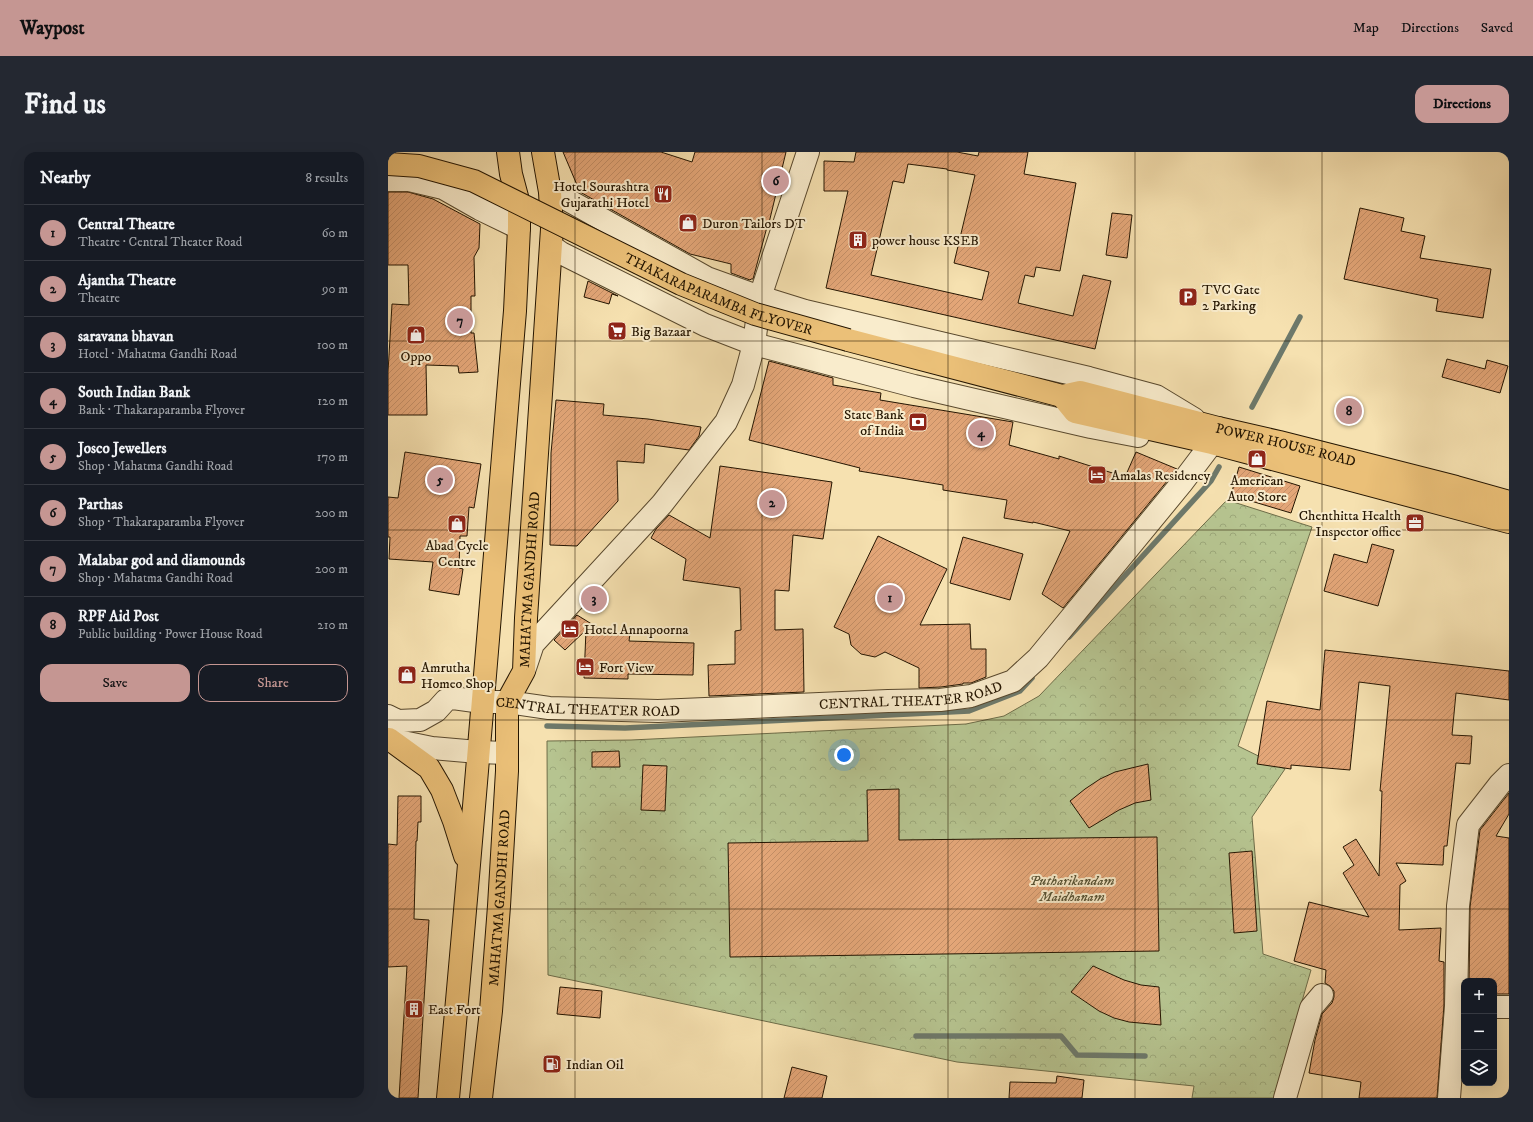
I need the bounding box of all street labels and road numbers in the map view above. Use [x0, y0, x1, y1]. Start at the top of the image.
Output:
street label: THAKARAPARAMBA FLYOVER [621, 249, 815, 340]
street label: POWER HOUSE ROAD [1214, 420, 1358, 471]
street label: MAHATMA GANDHI ROAD [516, 491, 544, 668]
street label: CENTRAL THEATER ROAD [819, 678, 1005, 714]
street label: CENTRAL THEATER ROAD [496, 694, 680, 721]
street label: MAHATMA GANDHI ROAD [485, 809, 515, 987]

